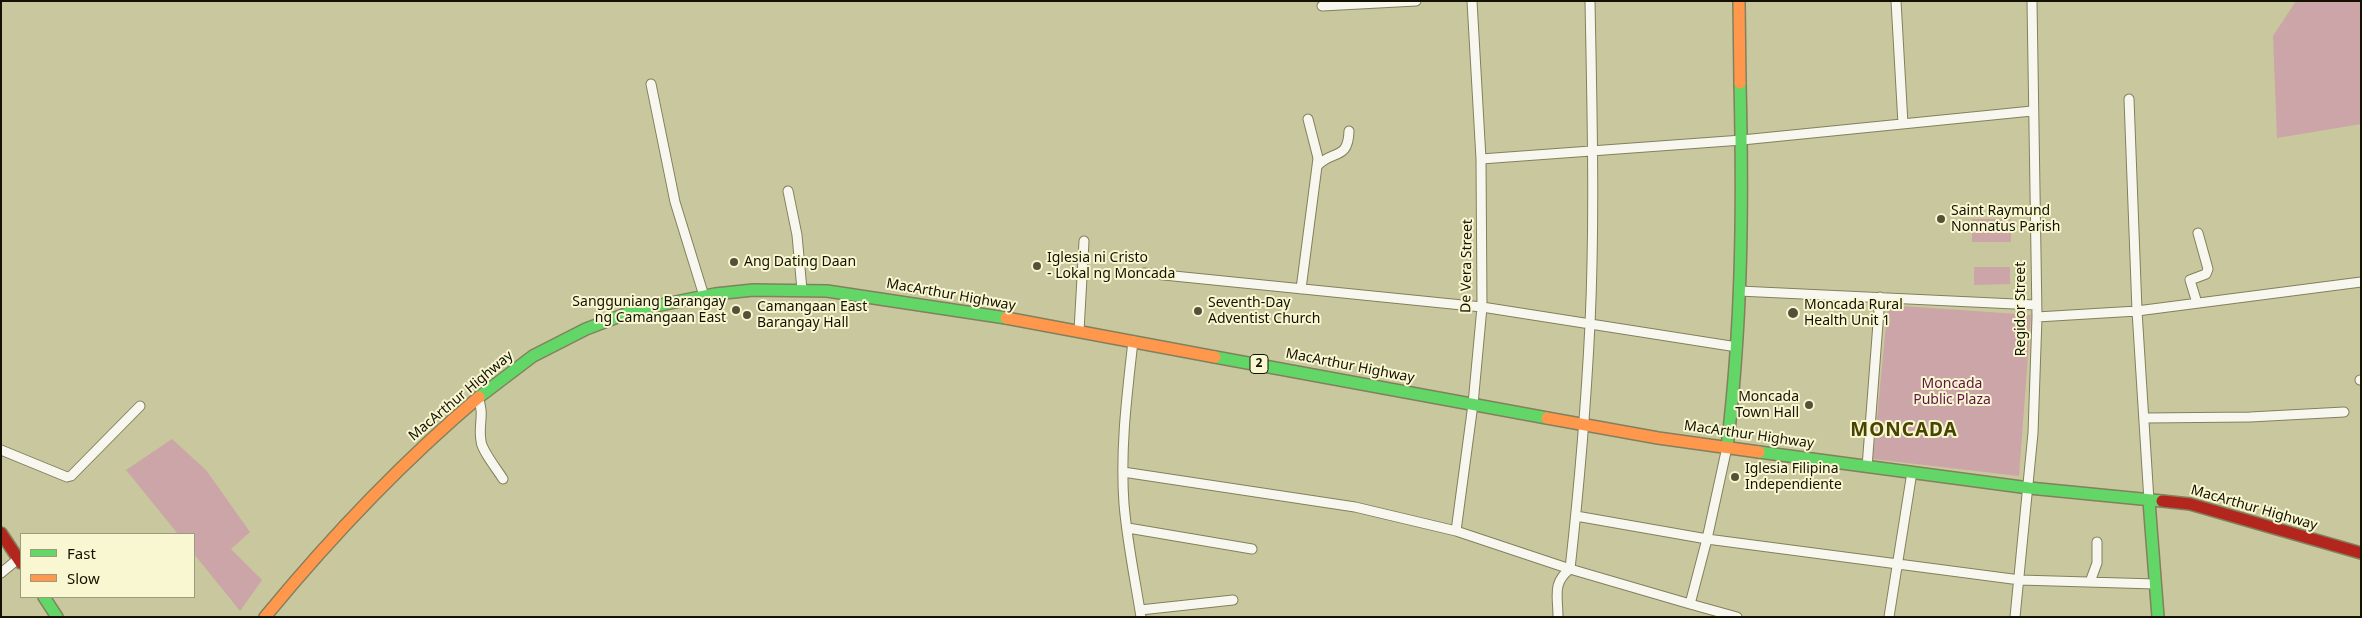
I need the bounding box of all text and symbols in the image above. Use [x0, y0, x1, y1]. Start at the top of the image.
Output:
place label: Saint Raymund Nonnatus Parish [1951, 203, 2060, 236]
marker: Saint Raymund Nonnatus Parish [1935, 213, 1947, 225]
street label: De Vera Street [1458, 219, 1476, 313]
place label: Iglesia ni Cristo - Lokal ng Moncada [1047, 250, 1175, 282]
place label: Ang Dating Daan [744, 254, 856, 270]
marker: Ang Dating Daan [728, 256, 740, 268]
marker: Iglesia ni Cristo - Lokal ng Moncada [1031, 260, 1043, 272]
street label: Regidor Street [2013, 262, 2029, 356]
street label: MacArthur Highway [885, 275, 1017, 315]
place label: Sangguniang Barangay ng Camangaan East [572, 294, 726, 326]
place label: Seventh-Day Adventist Church [1208, 295, 1320, 328]
place label: Moncada Rural Health Unit 1 [1804, 297, 1903, 330]
place label: Camangaan East Barangay Hall [757, 299, 867, 332]
marker: Sangguniang Barangay ng Camangaan East [730, 304, 742, 316]
marker: Seventh-Day Adventist Church [1192, 305, 1204, 317]
marker: Moncada Rural Health Unit 1 [1786, 306, 1800, 320]
marker: Camangaan East Barangay Hall [741, 309, 753, 321]
street label: MacArthur Highway [1284, 345, 1416, 387]
street label: MacArthur Highway [405, 347, 517, 445]
road number: 2 [1250, 354, 1268, 374]
park label: Moncada Public Plaza [1913, 376, 1991, 408]
place label: Moncada Town Hall [1735, 389, 1799, 422]
marker: Moncada Town Hall [1803, 399, 1815, 411]
street label: MacArthur Highway [1683, 418, 1815, 452]
district label: MONCADA [1849, 420, 1959, 442]
place label: Iglesia Filipina Independiente [1745, 461, 1842, 494]
marker: Iglesia Filipina Independiente [1729, 471, 1741, 483]
street label: MacArthur Highway [2189, 482, 2319, 534]
legend [20, 533, 195, 598]
text: Fast [67, 543, 96, 563]
text: Slow [67, 568, 100, 588]

